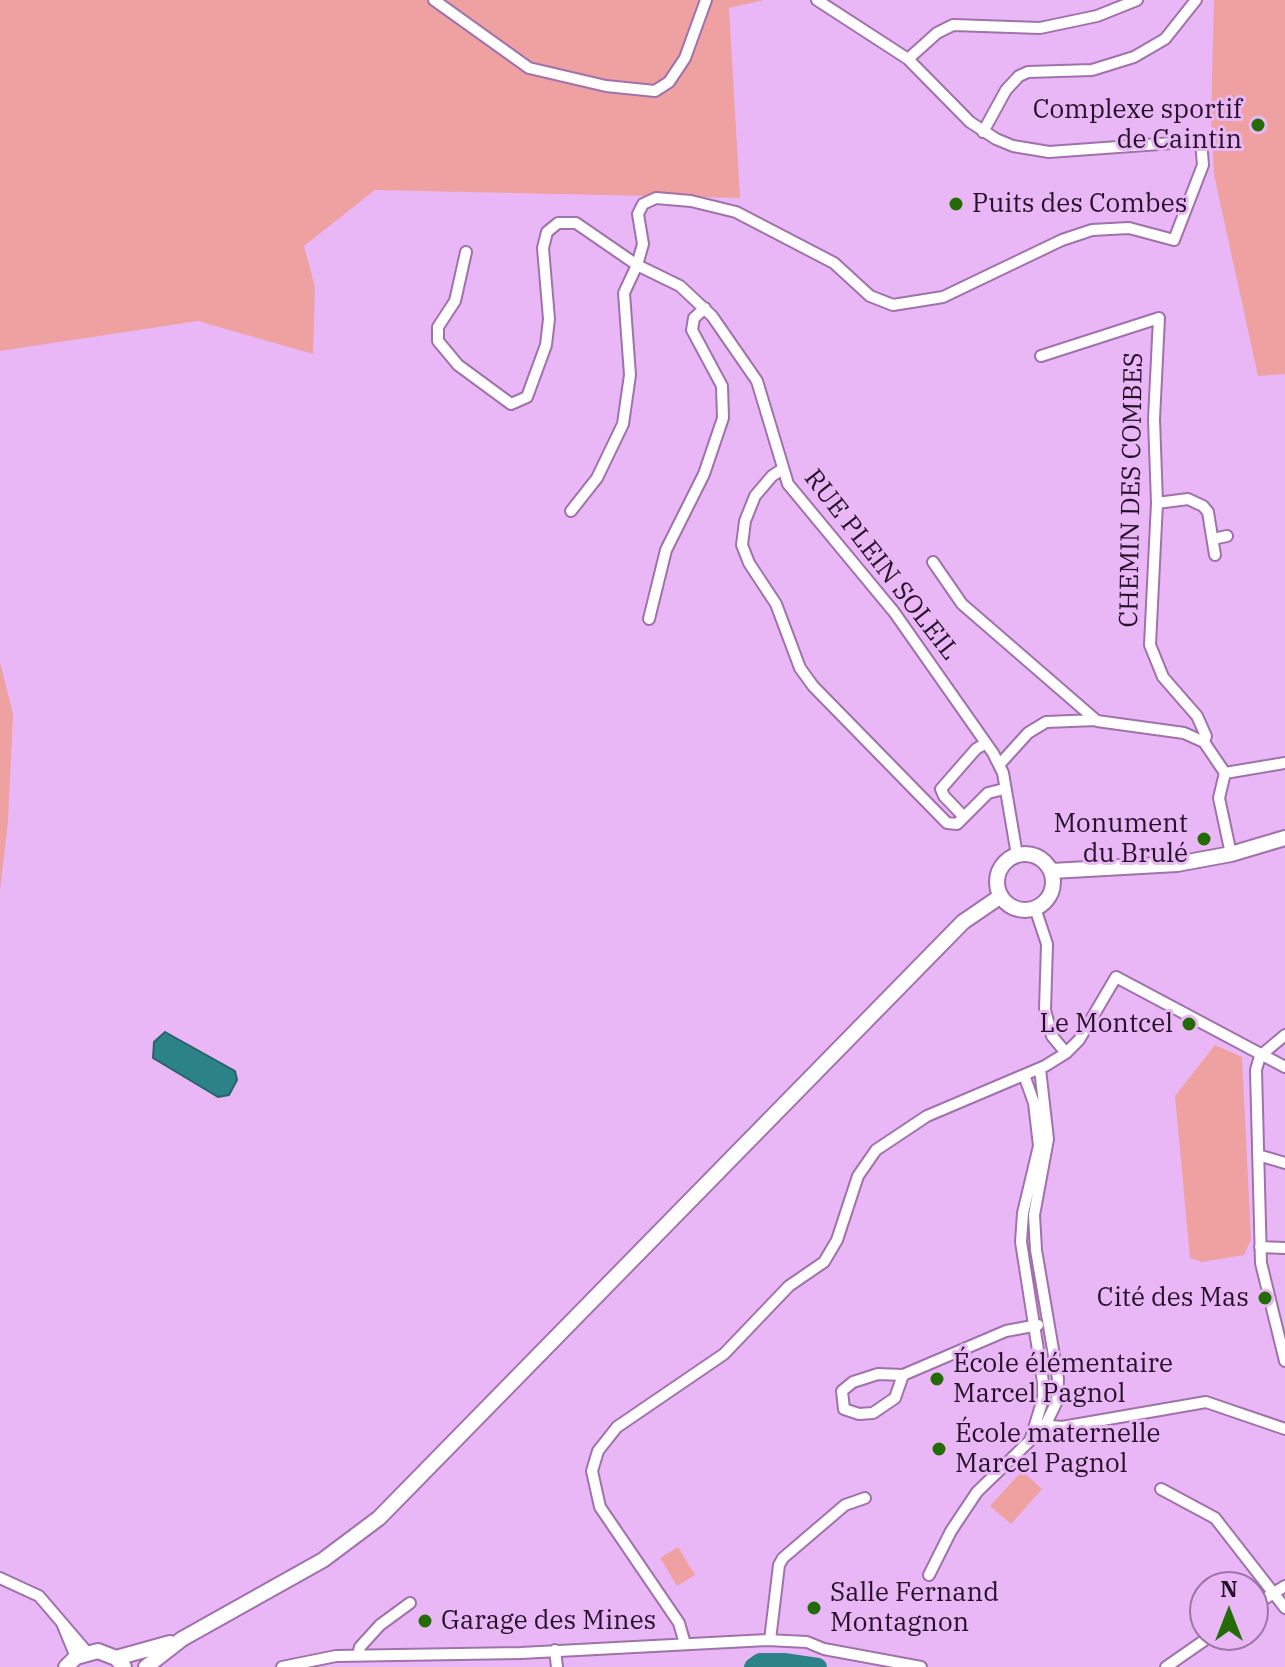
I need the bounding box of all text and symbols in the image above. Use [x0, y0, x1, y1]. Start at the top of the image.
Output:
place label: Complexe sportif de Caintin [1033, 94, 1242, 156]
marker: Complexe sportif de Caintin [1249, 116, 1267, 134]
place label: Puits des Combes [972, 188, 1187, 220]
marker: Puits des Combes [947, 195, 965, 213]
street label: CHEMIN DES COMBES [1114, 352, 1150, 628]
street label: RUE PLEIN SOLEIL [797, 464, 965, 666]
place label: Monument du Brulé [1053, 808, 1188, 870]
marker: Monument du Brulé [1195, 830, 1213, 848]
place label: Le Montcel [1040, 1008, 1173, 1040]
marker: Le Montcel [1180, 1015, 1198, 1033]
place label: Cité des Mas [1097, 1282, 1249, 1314]
marker: Cité des Mas [1256, 1289, 1274, 1307]
place label: École élémentaire Marcel Pagnol [953, 1348, 1173, 1410]
marker: École élémentaire Marcel Pagnol [928, 1370, 946, 1388]
place label: École maternelle Marcel Pagnol [955, 1418, 1160, 1480]
marker: École maternelle Marcel Pagnol [930, 1440, 948, 1458]
north arrow [1189, 1571, 1269, 1651]
text: N [1220, 1574, 1238, 1603]
place label: Salle Fernand Montagnon [830, 1577, 999, 1638]
marker: Salle Fernand Montagnon [805, 1599, 823, 1617]
place label: Garage des Mines [441, 1605, 656, 1637]
marker: Garage des Mines [416, 1612, 434, 1630]

